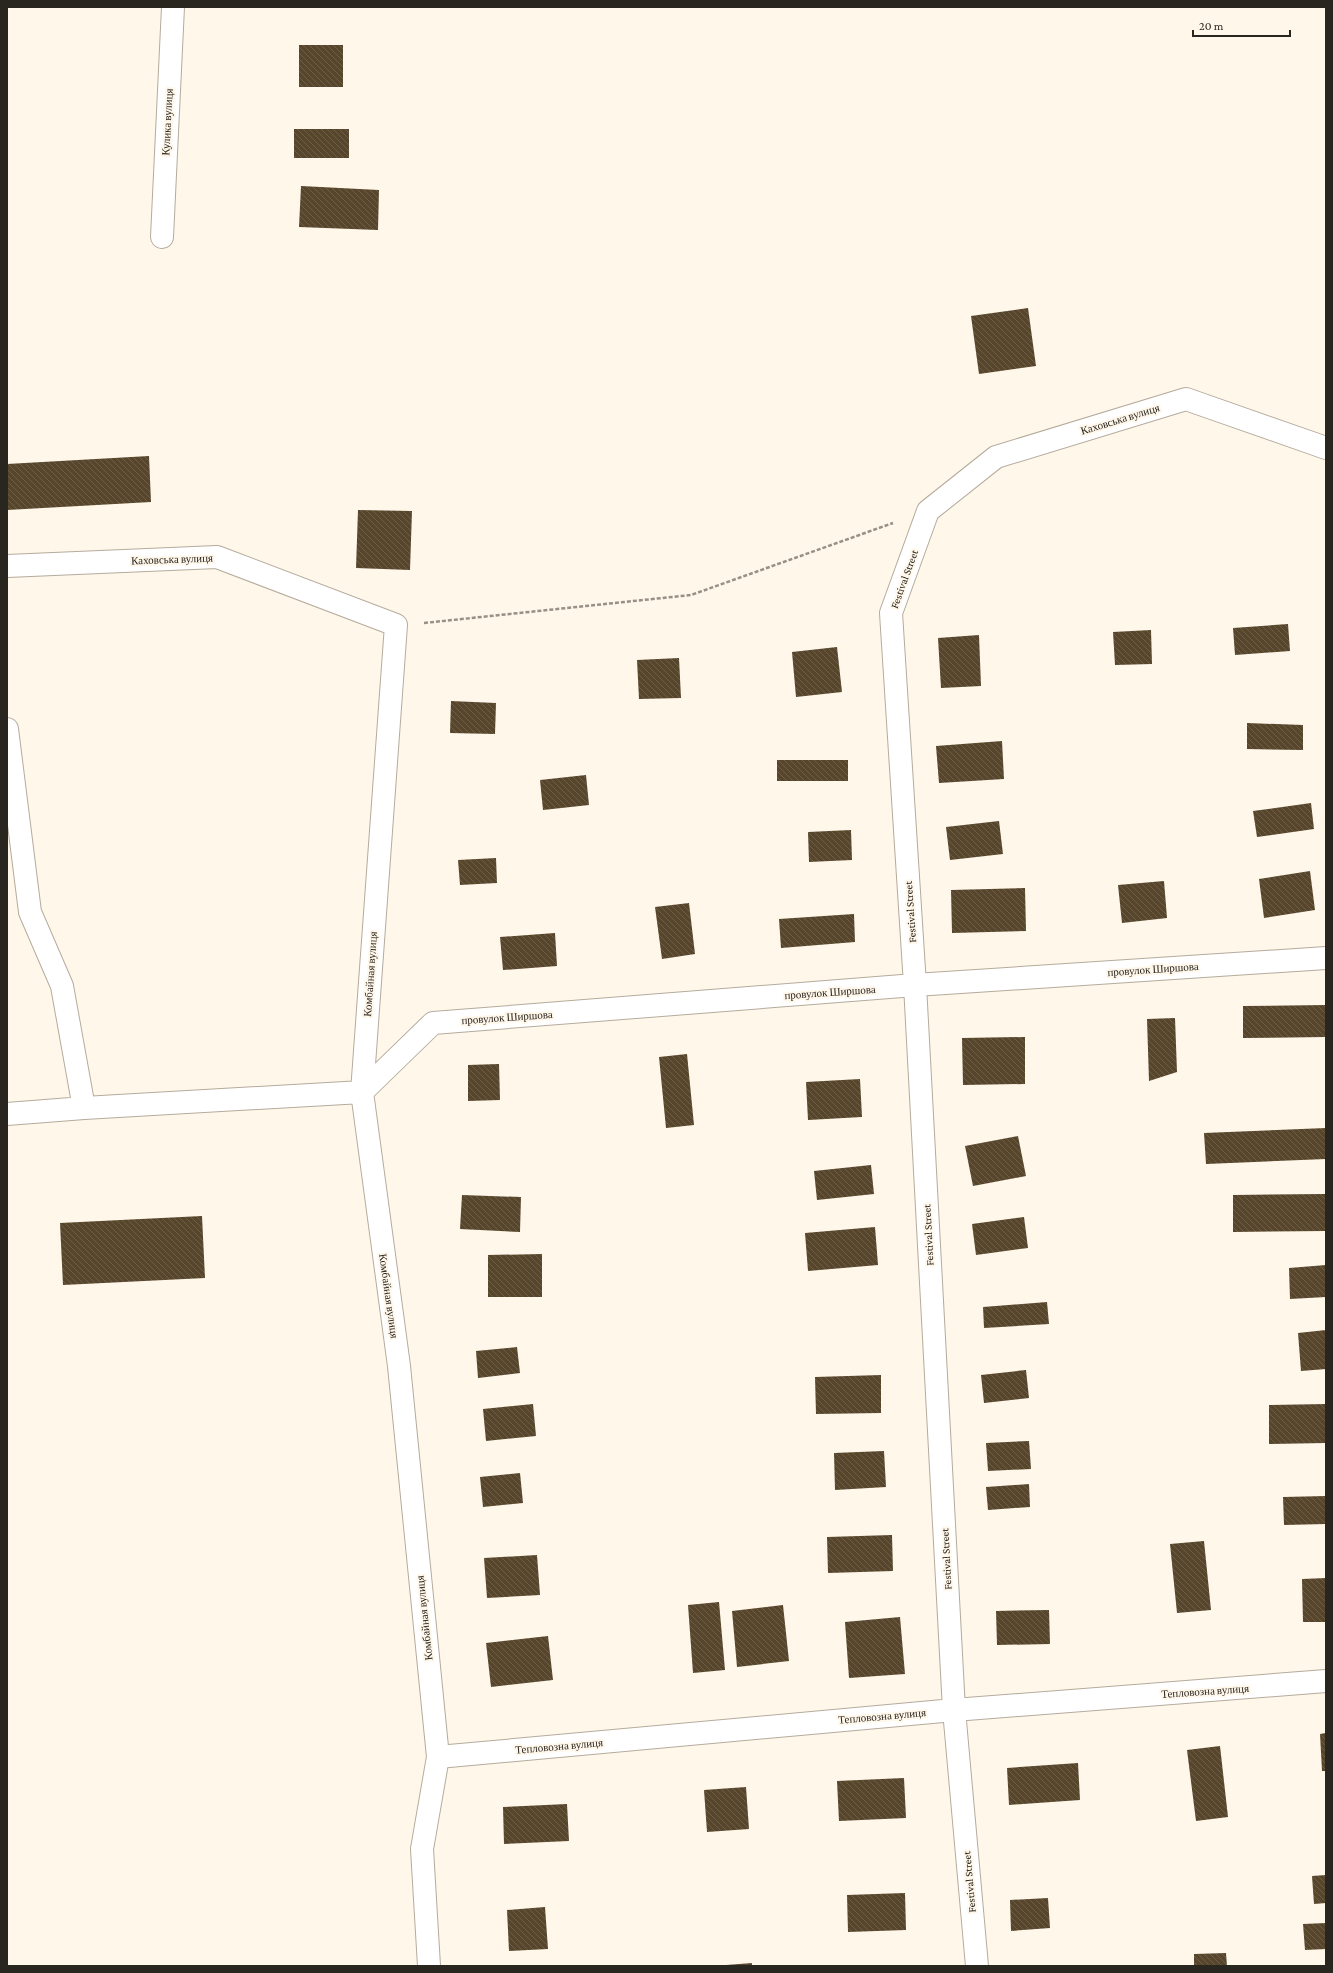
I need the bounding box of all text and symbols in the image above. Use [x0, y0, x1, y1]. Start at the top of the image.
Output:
scale bar [1193, 12, 1290, 38]
text: 20 m [1199, 19, 1224, 33]
street label: Кулика вулиця [159, 88, 175, 156]
street label: Каховська вулиця [1079, 401, 1161, 437]
street label: Festival Street [888, 548, 920, 610]
street label: Каховська вулиця [131, 552, 213, 566]
street label: Festival Street [902, 880, 918, 943]
street label: Комбайная вулиця [361, 931, 379, 1017]
street label: провулок Ширшова [1107, 960, 1199, 978]
street label: провулок Ширшова [784, 983, 876, 1001]
street label: провулок Ширшова [461, 1008, 553, 1026]
street label: Festival Street [920, 1204, 936, 1266]
street label: Комбайная вулиця [377, 1253, 401, 1339]
street label: Festival Street [938, 1528, 954, 1590]
street label: Комбайная вулиця [414, 1575, 434, 1661]
street label: Тепловозна вулиця [1161, 1682, 1249, 1700]
street label: Тепловозна вулиця [838, 1706, 926, 1726]
street label: Тепловозна вулиця [515, 1736, 603, 1756]
street label: Festival Street [960, 1850, 978, 1913]

